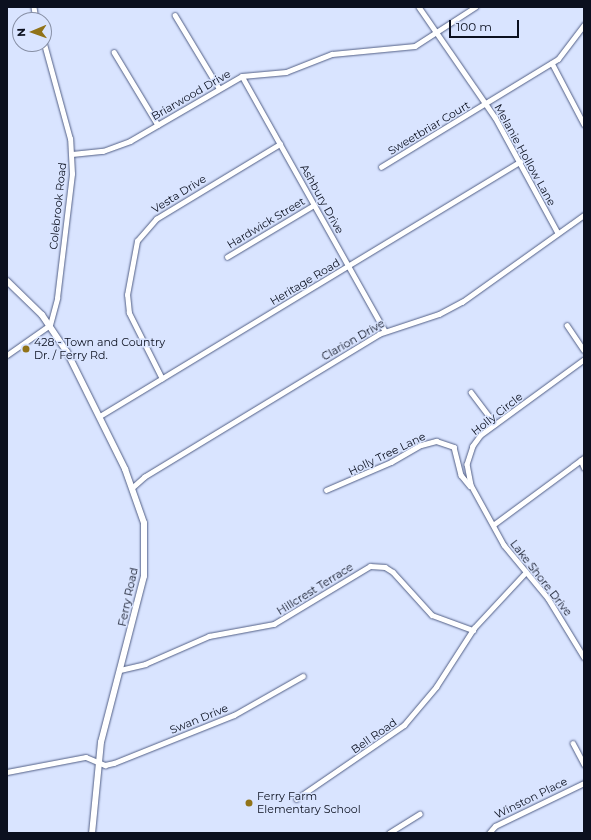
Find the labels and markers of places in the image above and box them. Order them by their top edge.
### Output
place label: 428 - Town and Country Dr. / Ferry Rd. [34,336,165,362]
marker: 428 - Town and Country Dr. / Ferry Rd. [21,344,31,354]
place label: Ferry Farm Elementary School [257,790,361,816]
marker: Ferry Farm Elementary School [244,798,254,808]

